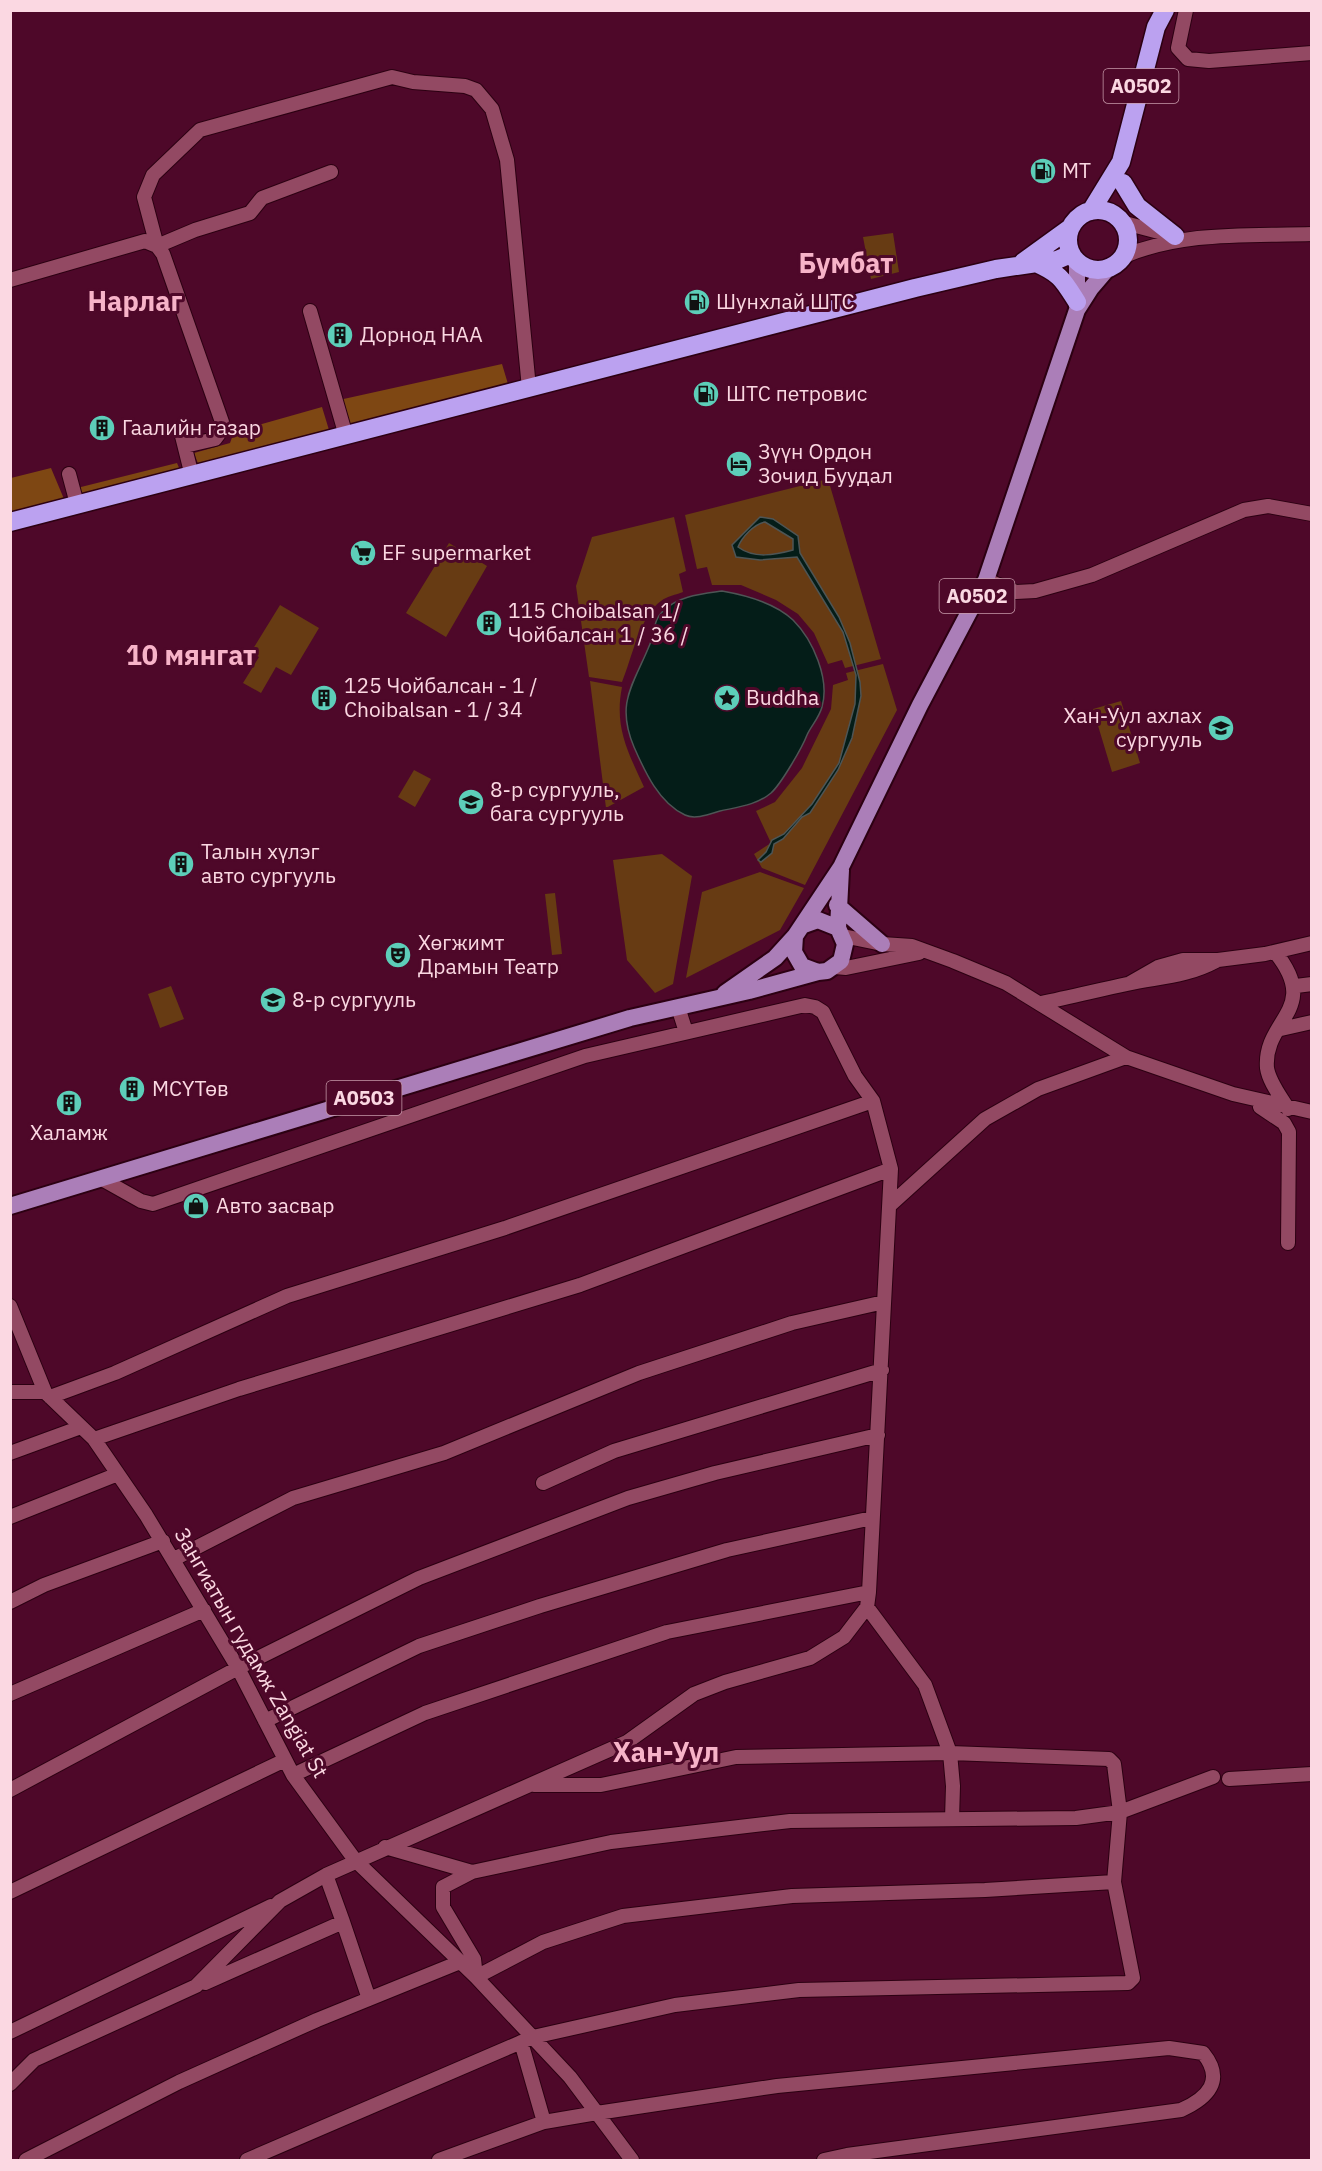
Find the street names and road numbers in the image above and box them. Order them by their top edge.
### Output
road number: A0502 [1104,69,1178,103]
road number: A0502 [940,579,1014,613]
road number: A0503 [326,1081,401,1115]
street label: Зангиатын гудамж Zangiat St [169,1522,335,1783]

